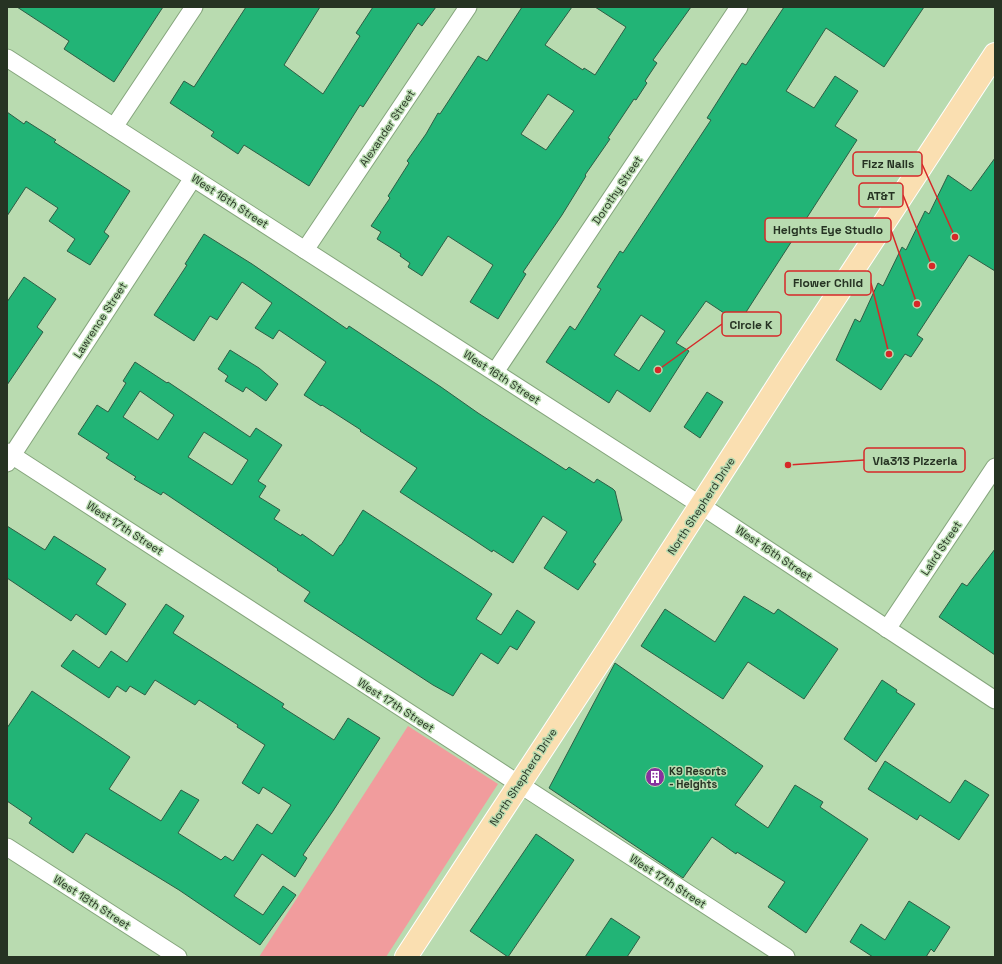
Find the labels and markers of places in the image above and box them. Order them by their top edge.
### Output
callout: Fizz Nails [853,152,922,176]
callout: AT&T [859,183,903,207]
callout: Heights Eye Studio [765,218,891,242]
callout: Flower Child [785,271,871,295]
callout: Circle K [722,312,781,336]
callout: Via313 Pizzeria [864,448,965,472]
place label: K9 Resorts - Heights [669,764,727,791]
building icon: K9 Resorts - Heights [644,766,666,788]

